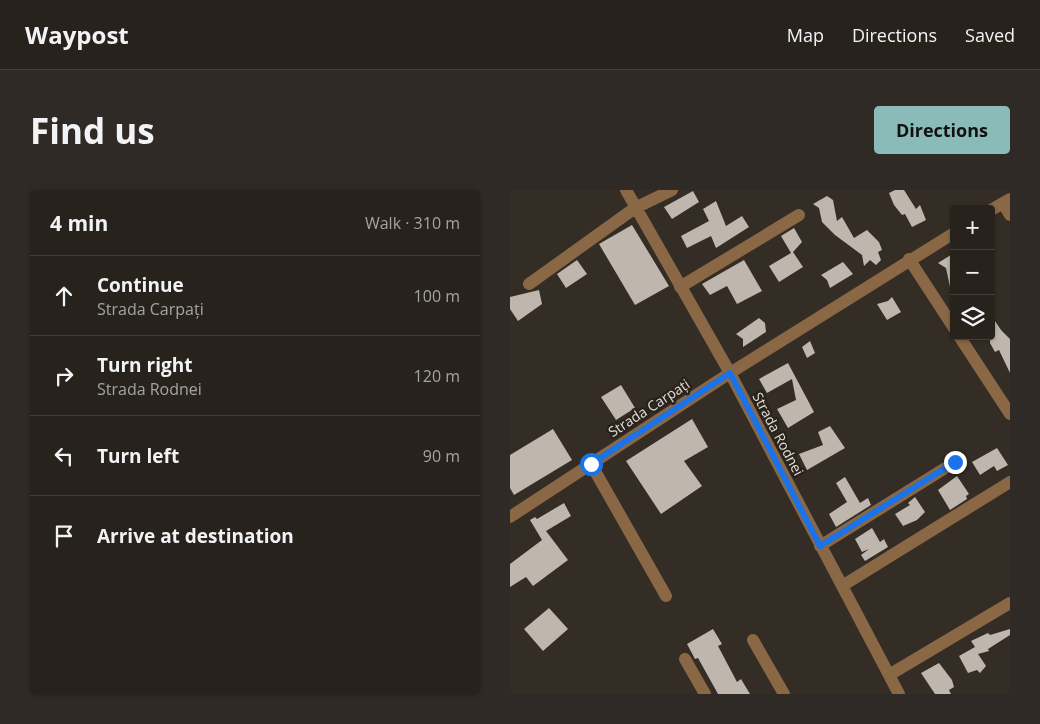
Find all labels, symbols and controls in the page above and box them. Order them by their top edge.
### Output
text: Waypost [25,18,129,51]
text: Map [787,23,824,47]
text: Directions [852,23,937,47]
text: Saved [965,23,1015,47]
button: Directions [874,106,1010,154]
text: Find us [30,107,155,154]
map controls [950,205,995,340]
button: + [950,205,995,250]
text: 4 min [50,209,108,237]
text: Walk · 310 m [365,212,460,234]
button: − [950,250,995,295]
text: Continue [97,272,184,298]
icon: ahead [50,282,78,310]
text: 100 m [414,285,460,307]
button: layers [950,295,995,340]
text: Strada Carpați [97,298,204,320]
text: Turn right [97,352,192,378]
icon: right [50,362,78,390]
text: 120 m [414,365,460,387]
street label: Strada Carpați [604,374,693,441]
text: Strada Rodnei [97,378,202,400]
street label: Strada Rodnei [749,389,808,479]
icon: left [50,442,78,470]
text: Turn left [97,443,179,469]
text: 90 m [423,445,460,467]
route end [944,451,967,474]
route start [580,453,603,476]
icon: arrive [50,522,78,550]
text: Arrive at destination [97,523,294,549]

